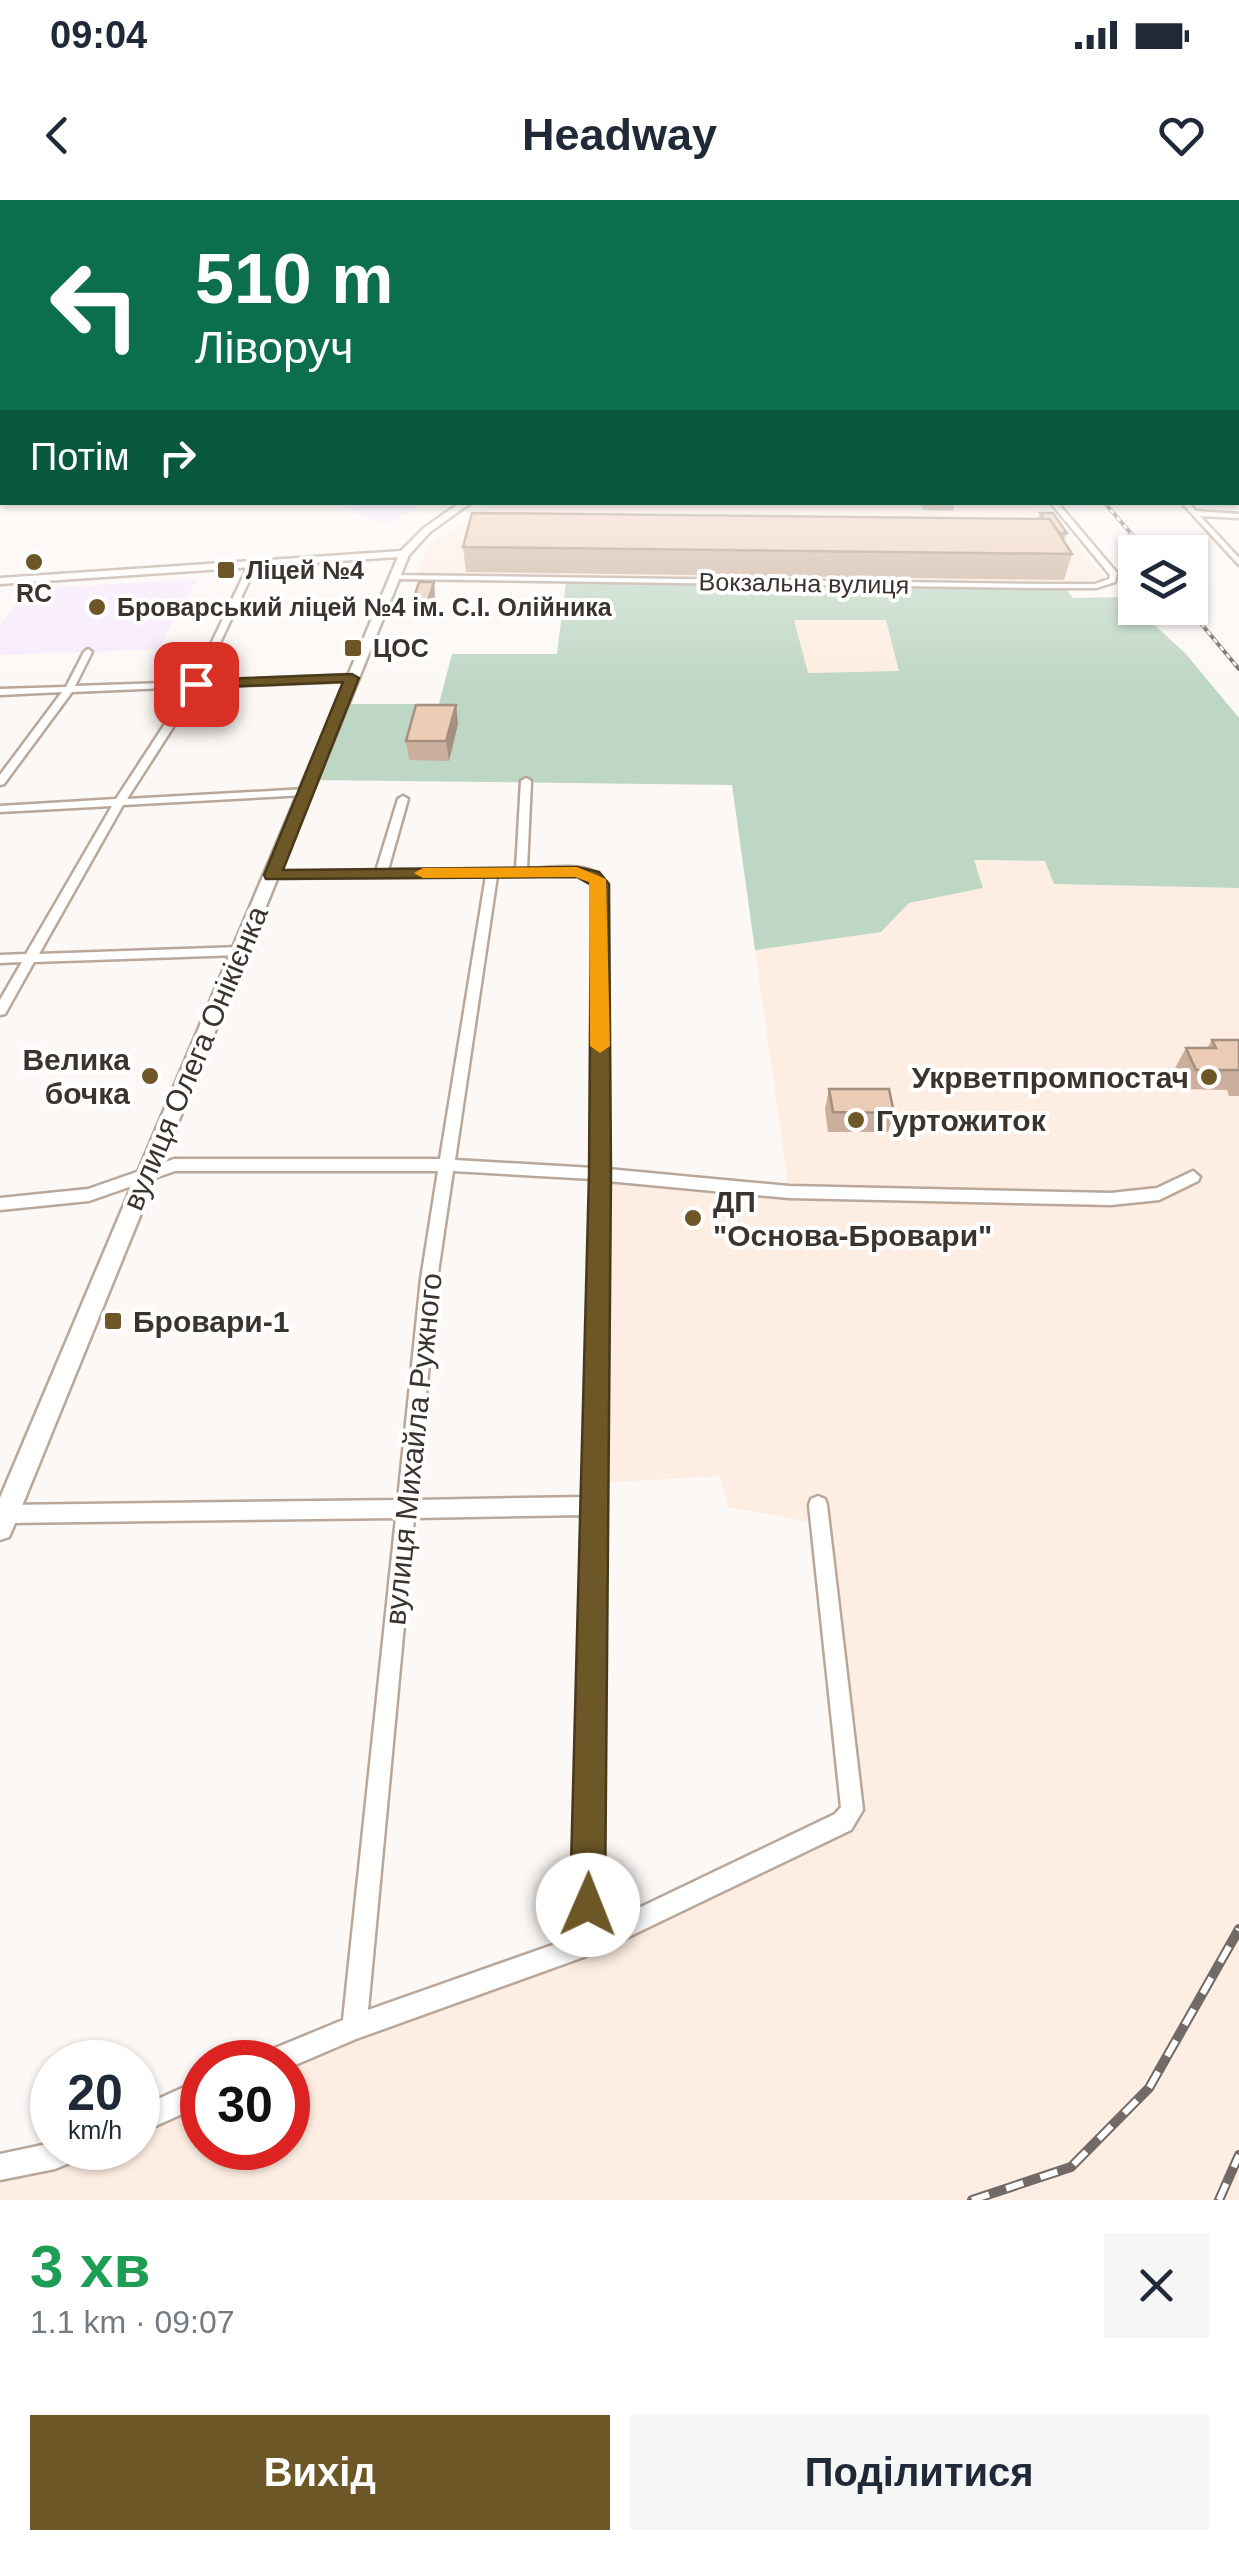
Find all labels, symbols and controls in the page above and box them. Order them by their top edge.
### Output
text: 09:04 [50,14,147,56]
icon: back [30,108,85,163]
icon: heart [1154,108,1209,163]
text: Headway [522,109,717,160]
icon: left [30,240,160,370]
text: 510 m [195,240,393,318]
text: Ліворуч [195,322,353,373]
icon: right [150,430,205,485]
text: Потім [30,436,130,478]
map controls [1118,535,1208,625]
button: layers [1118,535,1208,625]
marker: RC [23,551,45,573]
place label: Ліцей №4 [246,556,364,584]
marker: Ліцей №4 [215,559,237,581]
street label: Вокзальна вулиця [699,567,909,599]
place label: RC [16,579,52,607]
place label: Броварський ліцей №4 ім. С.І. Олійника [117,593,613,621]
marker: Броварський ліцей №4 ім. С.І. Олійника [86,596,108,618]
place label: ЦОС [373,634,429,662]
marker: ЦОС [342,637,364,659]
pin [154,642,239,727]
icon: arrive [169,657,224,712]
street label: вулиця Олега Онікієнка [116,901,274,1215]
place label: Велика бочка [22,1043,130,1110]
place label: Укрветпромпостач [912,1061,1189,1094]
marker: Велика бочка [139,1065,161,1087]
marker: Укрветпромпостач [1198,1066,1220,1088]
place label: Гуртожиток [876,1104,1047,1137]
marker: Гуртожиток [845,1109,867,1131]
place label: ДП "Основа-Бровари" [713,1185,992,1252]
marker: ДП "Основа-Бровари" [682,1207,704,1229]
street label: вулиця Михайла Ружного [378,1271,448,1627]
place label: Бровари-1 [133,1305,289,1338]
marker: Бровари-1 [102,1310,124,1332]
position arrow [536,1853,640,1957]
speed limit sign: 30 [180,2040,310,2170]
text: 20 [67,2065,123,2121]
text: km/h [68,2116,122,2144]
text: 3 хв [30,2233,150,2300]
button: close [1104,2233,1209,2338]
text: 1.1 km · 09:07 [30,2304,235,2340]
button: Вихід [30,2415,610,2530]
button: Поділитися [630,2415,1209,2530]

